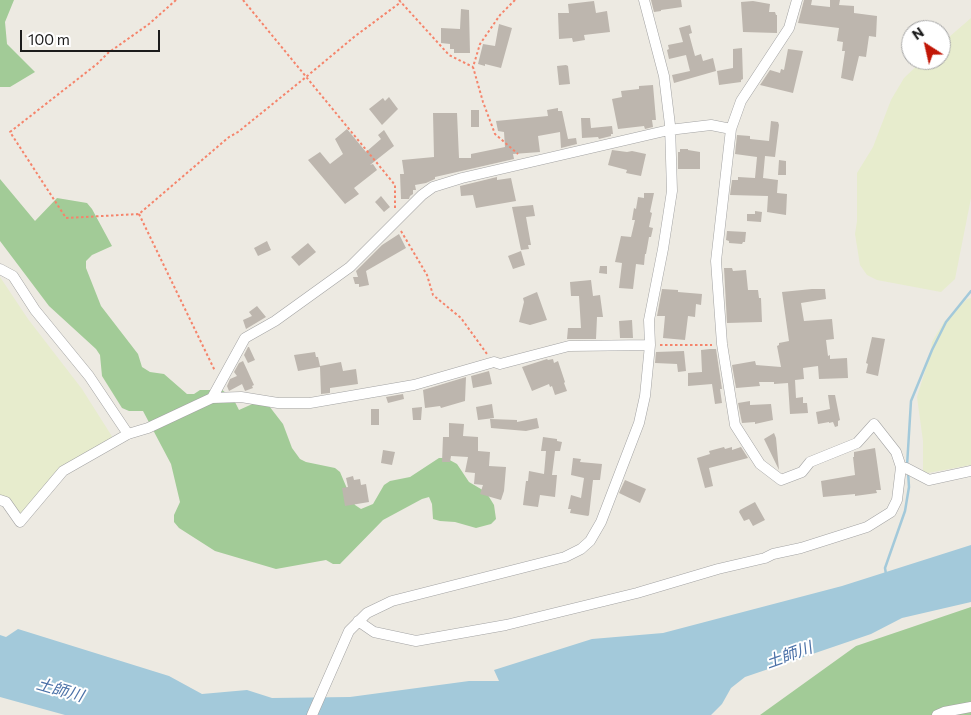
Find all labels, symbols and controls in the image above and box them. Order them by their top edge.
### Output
scale bar [22,20,162,52]
north arrow [901,20,951,70]
text: N [909,23,927,43]
text: 100 m [28,30,70,48]
water label: 土師川 [763,638,815,672]
water label: 土師川 [34,674,86,706]

